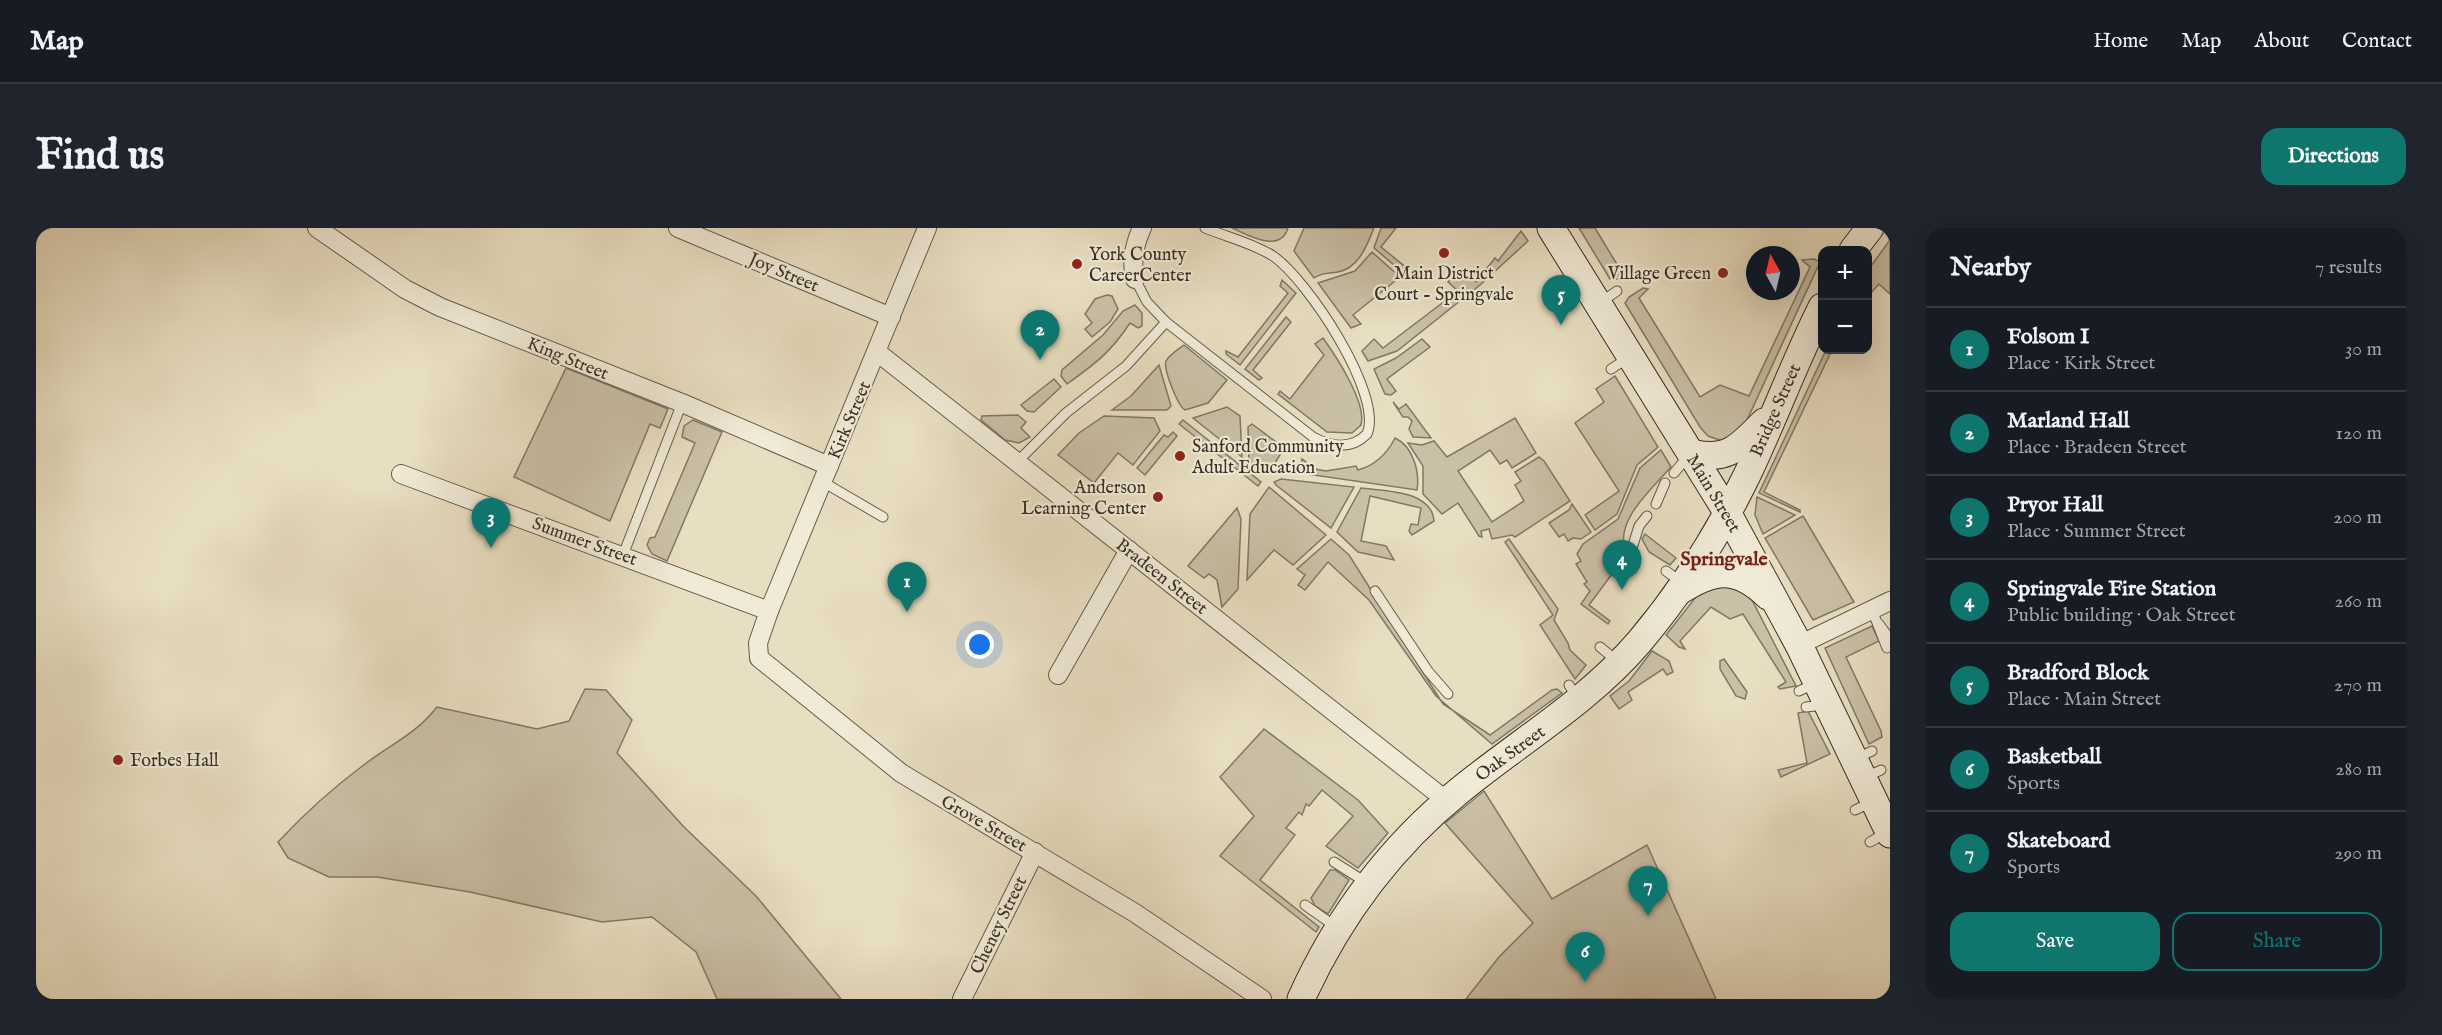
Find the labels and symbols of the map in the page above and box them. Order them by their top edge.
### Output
place label: York County CareerCenter [1089,244,1191,288]
marker: Main District Court - Springvale [1437,246,1451,260]
north arrow [1746,246,1800,300]
street label: Joy Street [743,248,822,298]
marker: York County CareerCenter [1070,257,1084,271]
place label: Main District Court - Springvale [1374,263,1514,307]
place label: Village Green [1607,263,1711,286]
marker: Village Green [1716,266,1730,280]
pin: 5 [1542,276,1580,325]
pin: 2 [1020,310,1060,360]
street label: King Street [523,333,612,386]
street label: Bridge Street [1746,360,1807,461]
street label: Kirk Street [824,378,877,463]
place label: Sanford Community Adult Education [1191,436,1344,480]
marker: Sanford Community Adult Education [1173,449,1187,463]
street label: Main Street [1680,450,1745,537]
place label: Anderson Learning Center [1021,477,1146,521]
marker: Anderson Learning Center [1151,490,1165,504]
pin: 3 [472,498,510,548]
street label: Summer Street [529,513,640,572]
street label: Bradeen Street [1110,534,1212,620]
pin: 4 [1602,540,1642,590]
district label: Springvale [1680,547,1769,572]
pin: 1 [888,562,926,612]
your location [965,630,994,659]
street label: Oak Street [1471,721,1550,787]
place label: Forbes Hall [130,750,219,773]
marker: Forbes Hall [111,753,125,767]
street label: Grove Street [936,791,1030,858]
pin: 7 [1628,866,1668,916]
street label: Cheney Street [966,873,1033,978]
pin: 6 [1566,932,1604,982]

